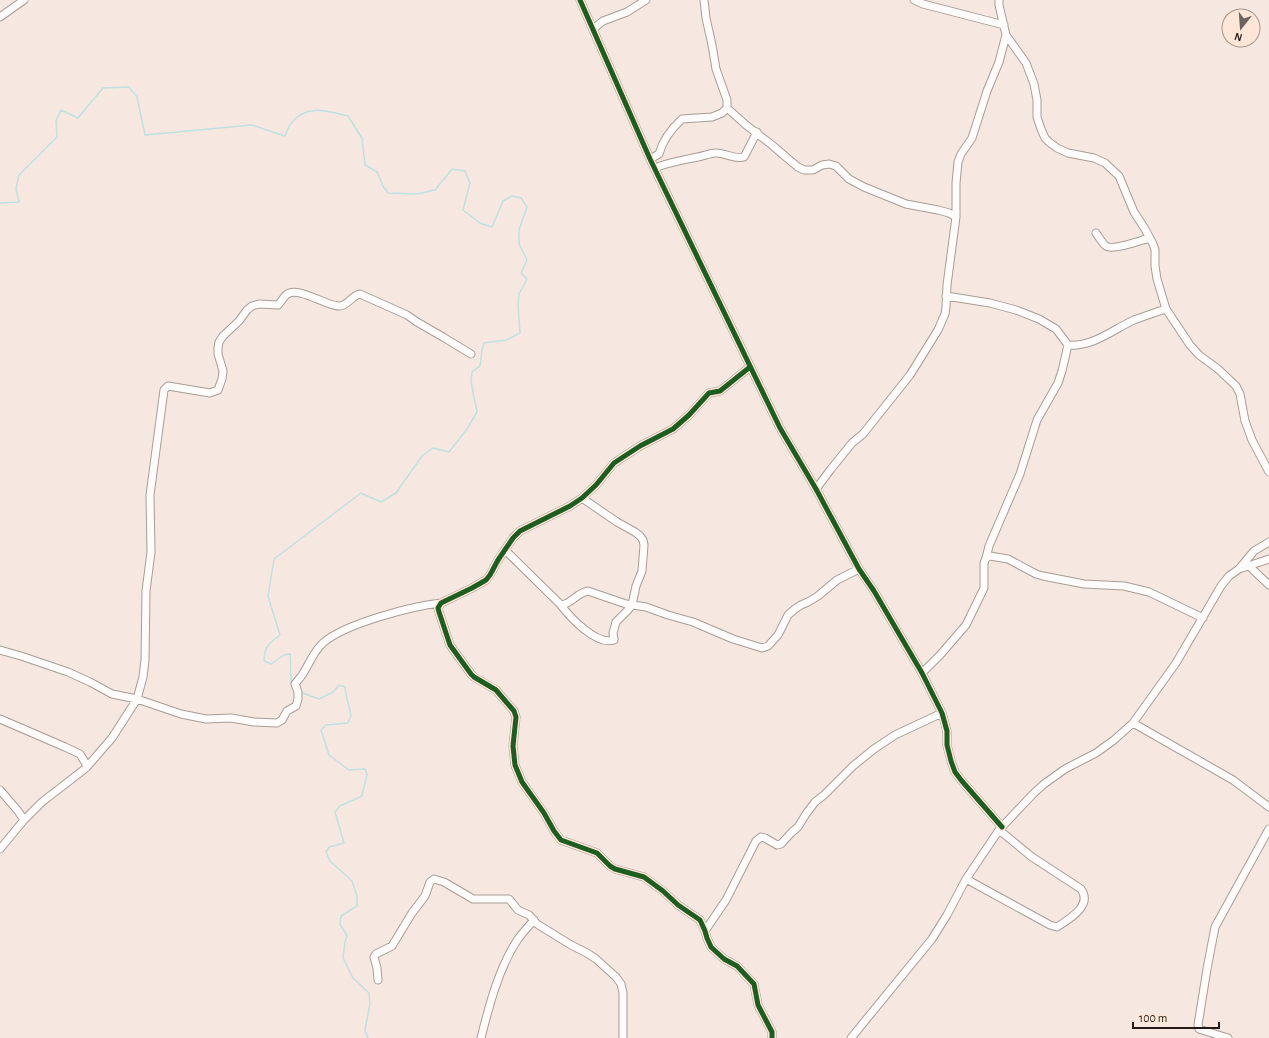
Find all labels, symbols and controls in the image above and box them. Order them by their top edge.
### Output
north arrow [1221,8,1261,48]
text: N [1233,31,1243,43]
scale bar [1133,1004,1219,1030]
text: 100 m [1139,1012,1167,1024]

